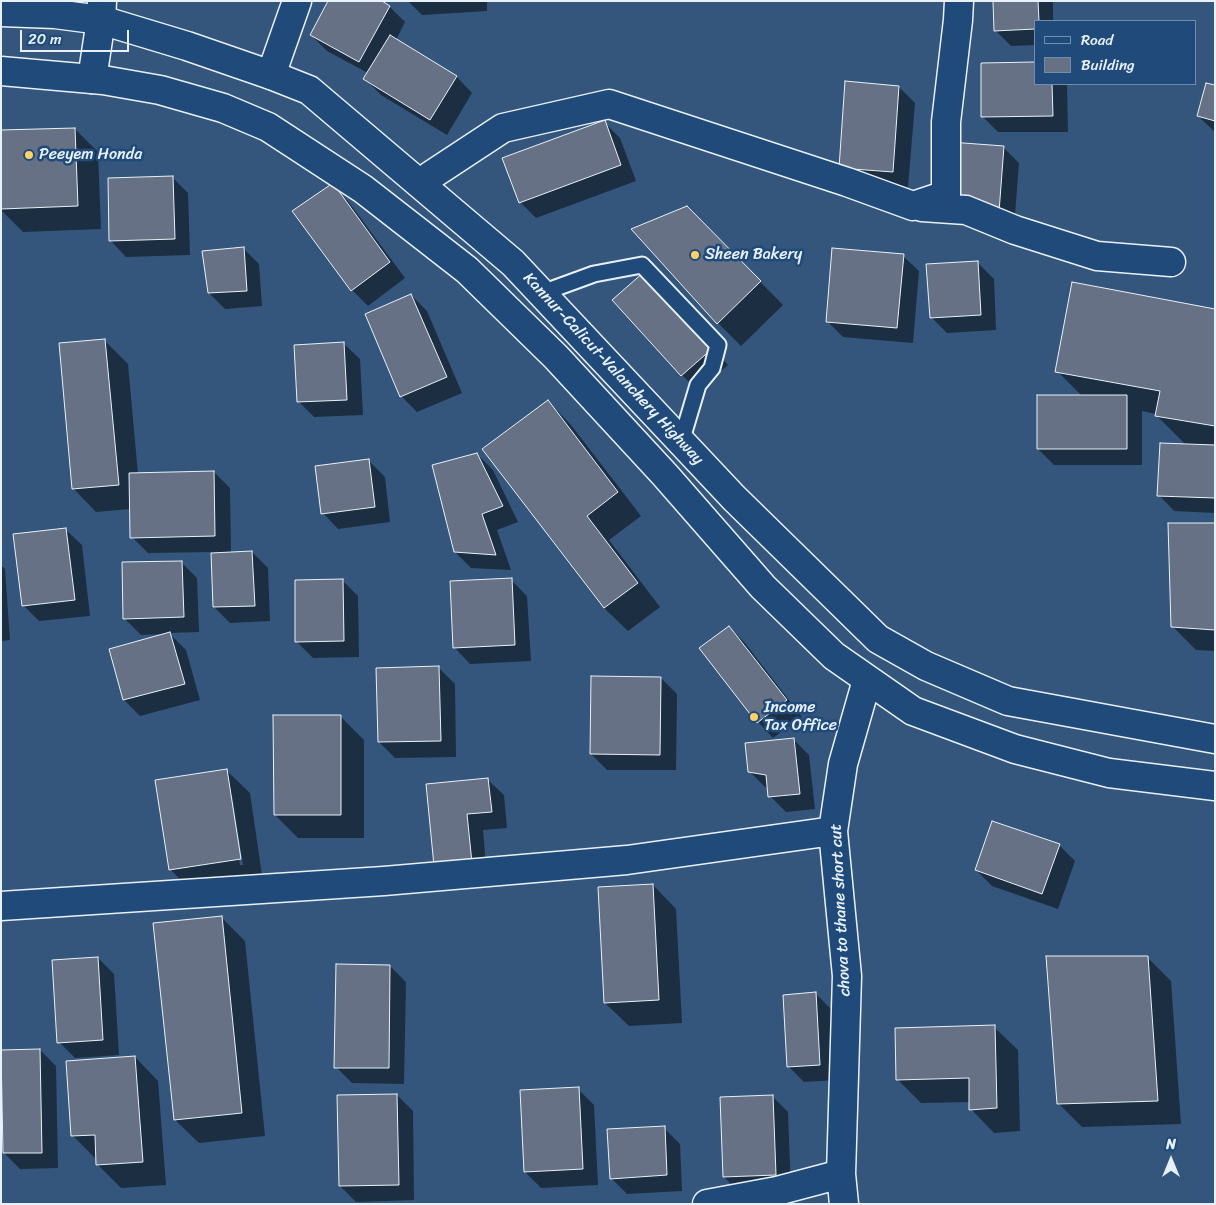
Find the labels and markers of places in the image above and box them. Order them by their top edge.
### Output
place label: Peeyem Honda [39,145,142,165]
marker: Peeyem Honda [23,149,35,161]
place label: Sheen Bakery [705,245,802,265]
marker: Sheen Bakery [689,249,701,261]
place label: Income Tax Office [764,698,837,736]
marker: Income Tax Office [748,711,760,723]

